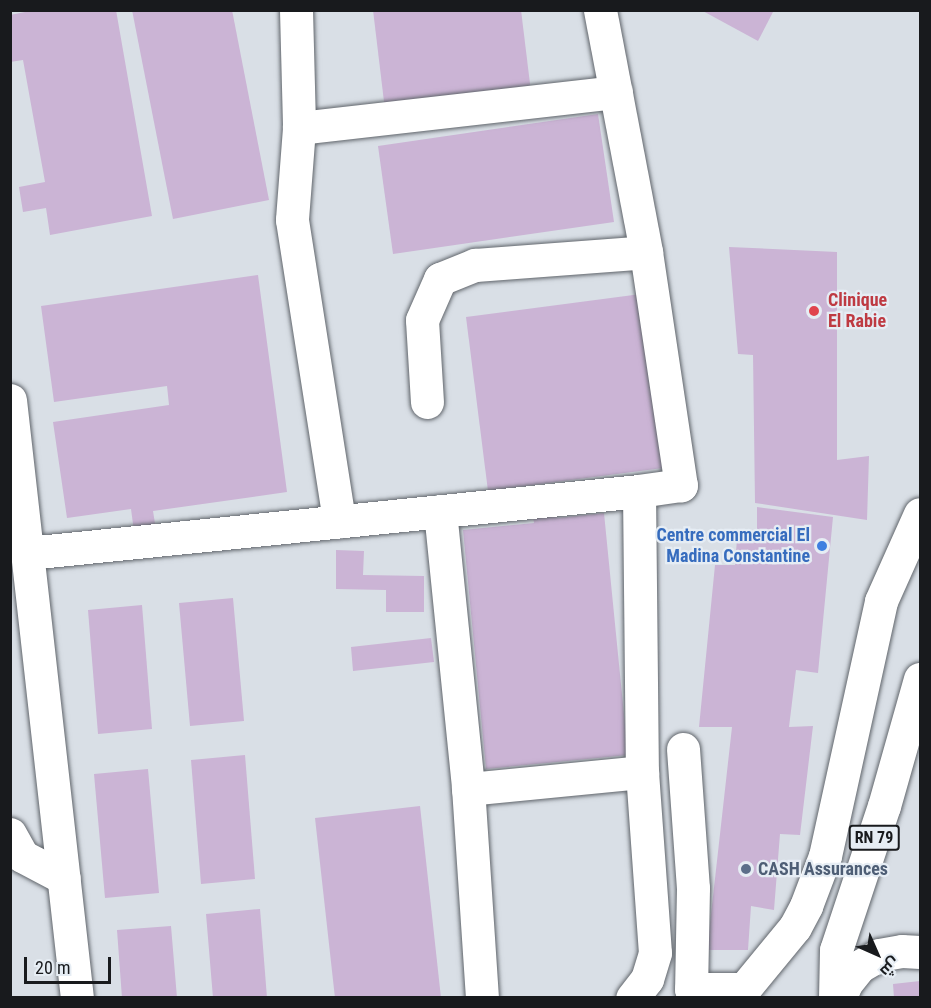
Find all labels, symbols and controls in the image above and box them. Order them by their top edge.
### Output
place label: Clinique El Rabie [828,290,887,332]
marker: Clinique El Rabie [805,302,823,320]
place label: Centre commercial El Madina Constantine [657,525,810,568]
marker: Centre commercial El Madina Constantine [815,539,829,553]
road number: RN 79 [848,825,900,851]
place label: CASH Assurances [758,858,888,880]
marker: CASH Assurances [739,862,753,876]
north arrow [847,924,907,984]
scale bar [27,945,114,983]
text: ش [876,953,904,981]
text: 20 m [35,957,70,978]

